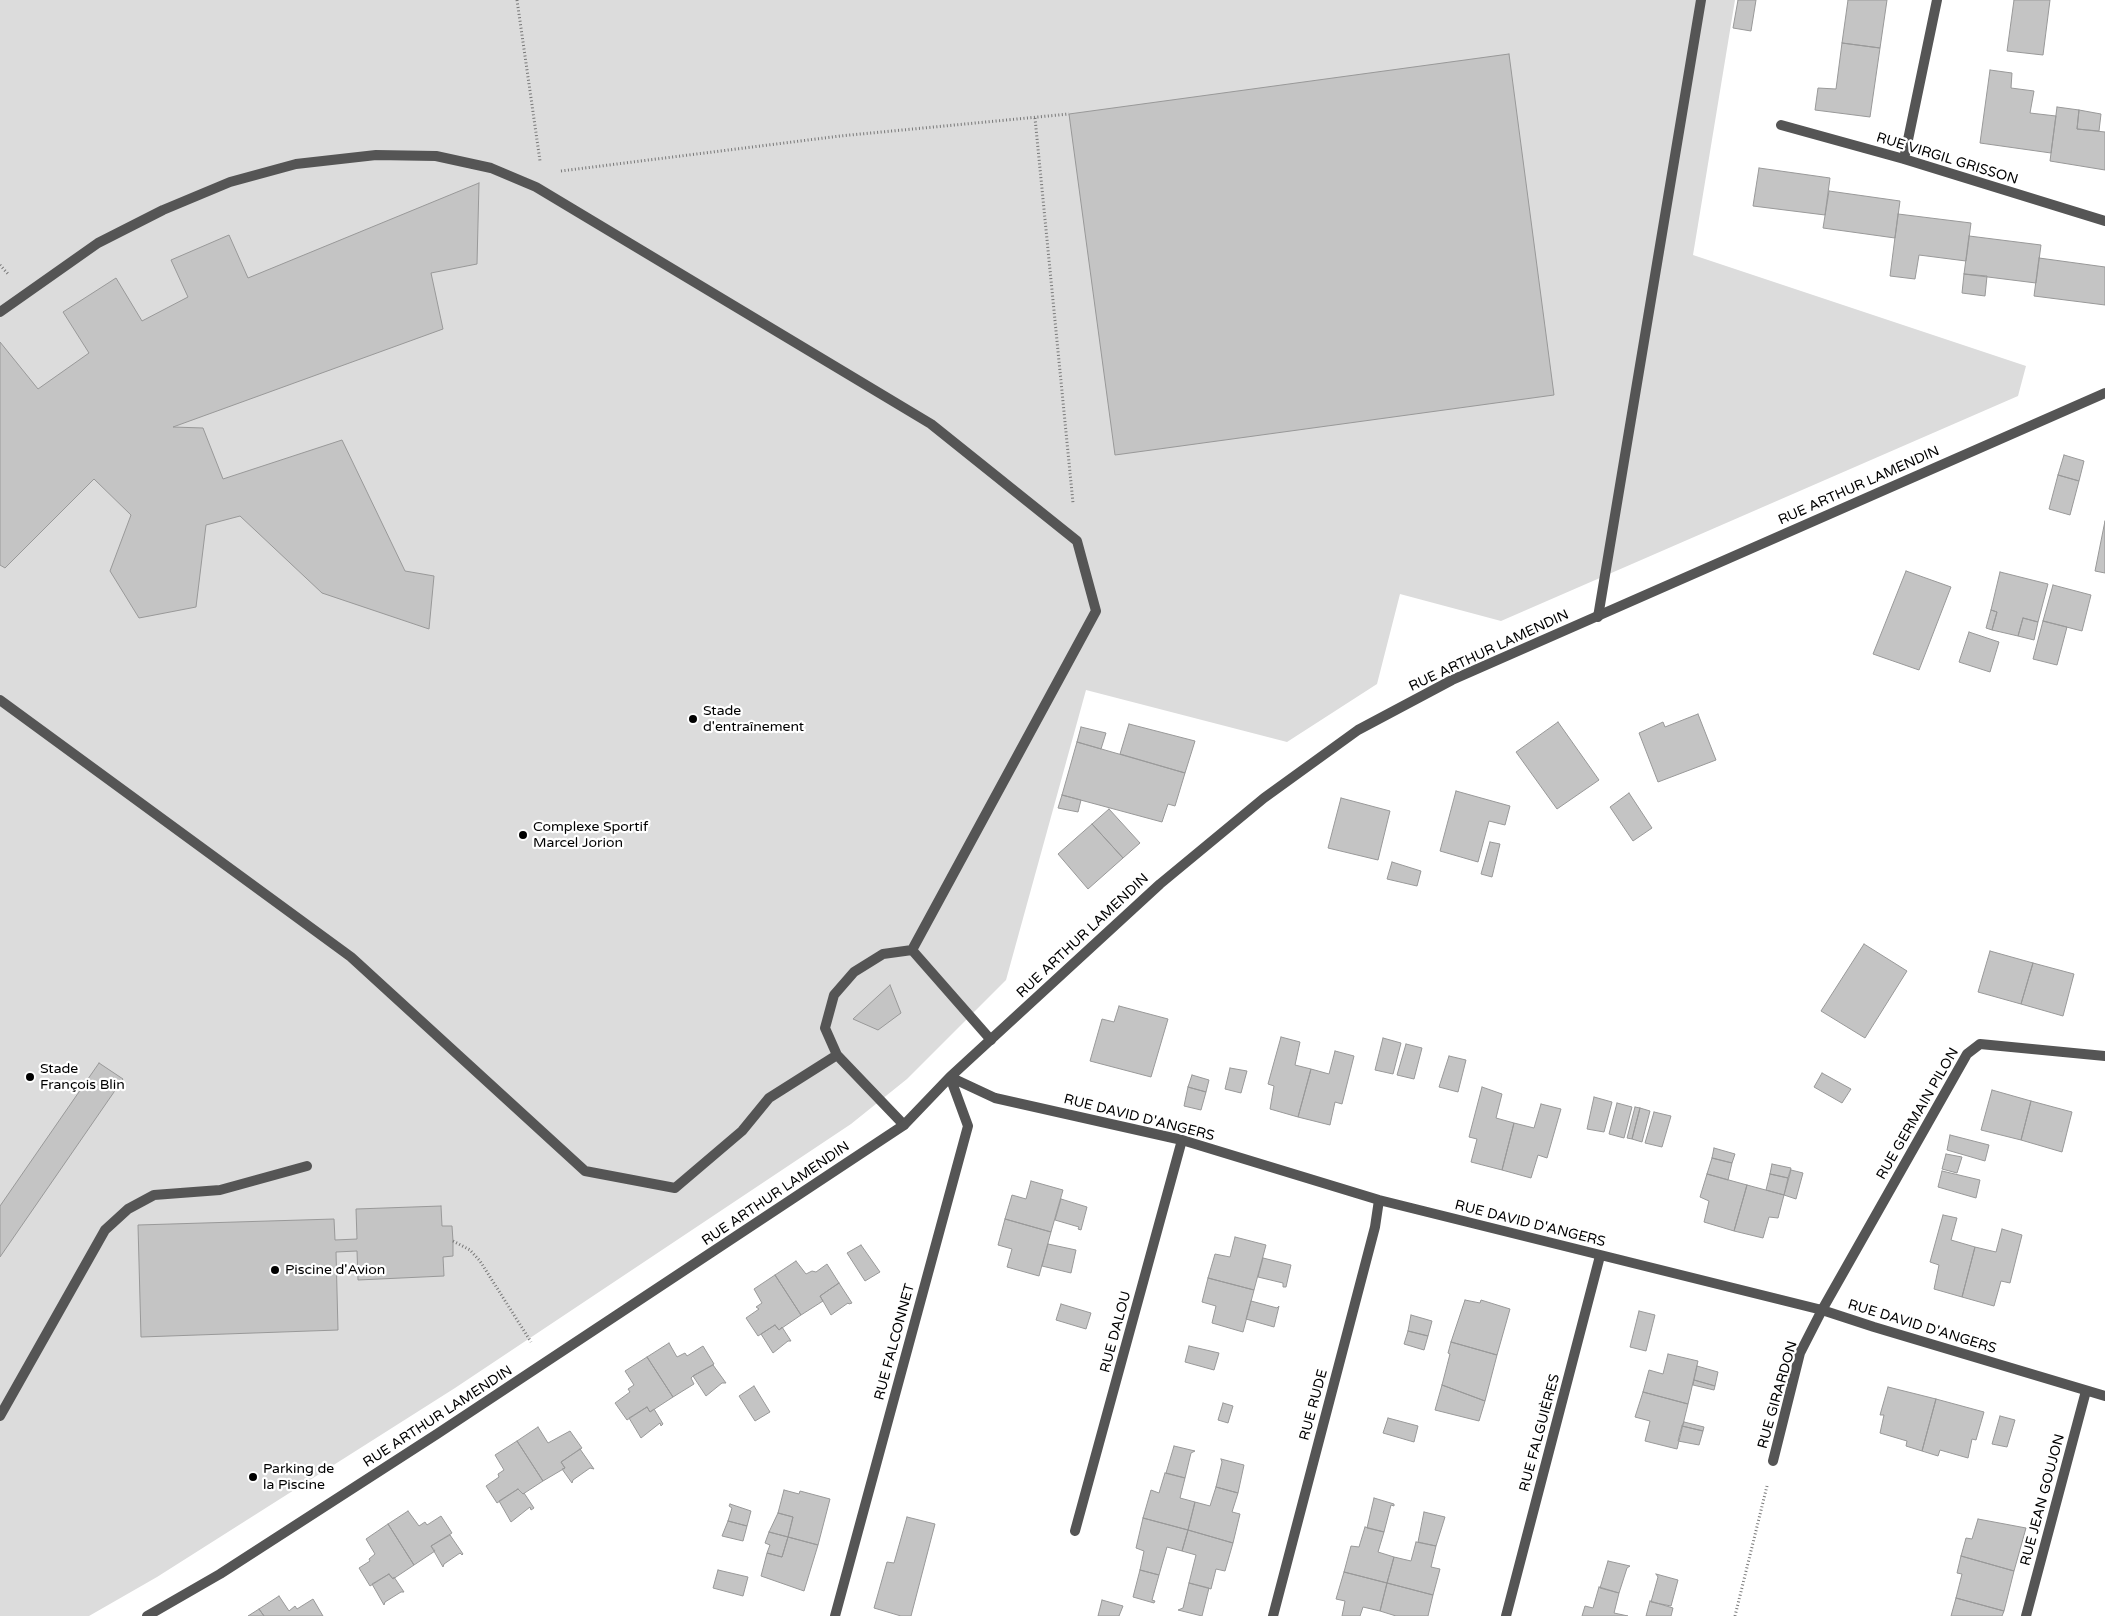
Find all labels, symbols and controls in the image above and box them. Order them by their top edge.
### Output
street label: RUE VIRGIL GRISSON [1874,129,2020,189]
street label: RUE ARTHUR LAMENDIN [1776,443,1942,529]
street label: RUE ARTHUR LAMENDIN [1406,607,1572,695]
place label: Stade d'entraînement [703,703,804,736]
marker: Stade d'entraînement [687,713,699,725]
place label: Complexe Sportif Marcel Jorion [533,819,648,852]
marker: Complexe Sportif Marcel Jorion [517,829,529,841]
street label: RUE ARTHUR LAMENDIN [1013,870,1153,1002]
street label: RUE GERMAIN PILON [1873,1045,1963,1183]
place label: Stade François Blin [40,1061,125,1094]
marker: Stade François Blin [24,1071,36,1083]
street label: RUE DAVID D'ANGERS [1062,1091,1216,1145]
street label: RUE ARTHUR LAMENDIN [699,1138,853,1250]
street label: RUE DAVID D'ANGERS [1453,1197,1607,1251]
place label: Piscine d'Avion [285,1262,385,1278]
marker: Piscine d'Avion [269,1264,281,1276]
street label: RUE FALCONNET [871,1282,919,1402]
street label: RUE DALOU [1097,1289,1135,1375]
street label: RUE DAVID D'ANGERS [1846,1296,1998,1358]
street label: RUE GIRARDON [1755,1339,1801,1451]
street label: RUE ARTHUR LAMENDIN [360,1362,516,1472]
street label: RUE RUDE [1296,1367,1332,1443]
street label: RUE FALGUIÈRES [1516,1372,1564,1494]
street label: RUE JEAN GOUJON [2017,1432,2069,1568]
place label: Parking de la Piscine [263,1461,334,1494]
marker: Parking de la Piscine [247,1471,259,1483]

